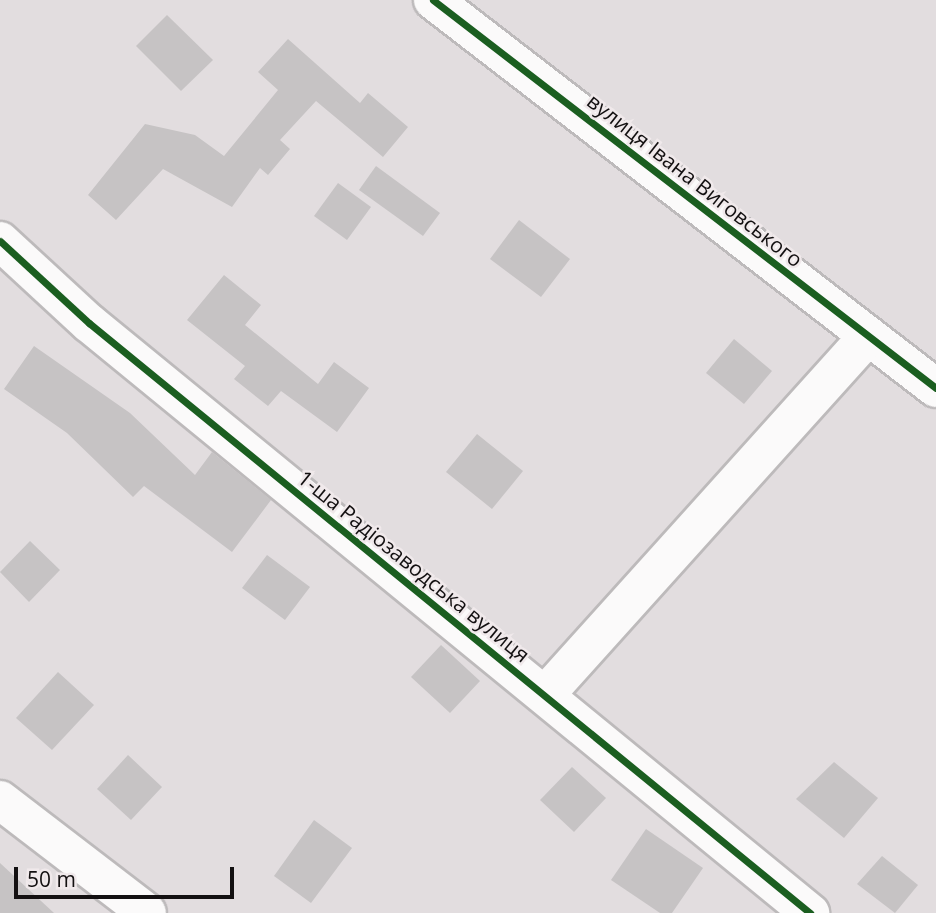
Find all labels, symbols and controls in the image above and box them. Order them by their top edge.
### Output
street label: вулиця Івана Виговського [582,88,808,272]
street label: 1-ша Радіозаводська вулиця [293,465,535,667]
scale bar [18,853,238,897]
text: 50 m [27,865,76,893]

